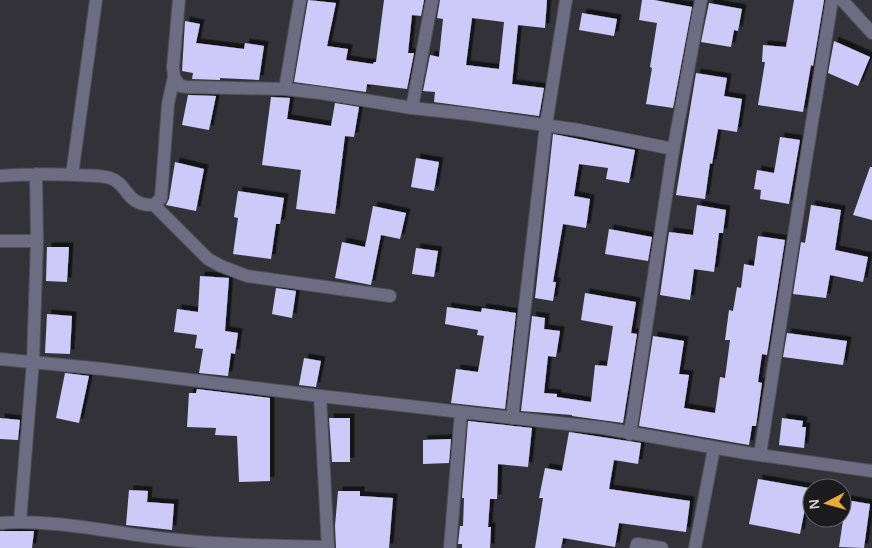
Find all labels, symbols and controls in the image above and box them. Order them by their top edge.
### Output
north arrow [802,478,852,528]
text: N [806,498,823,510]

